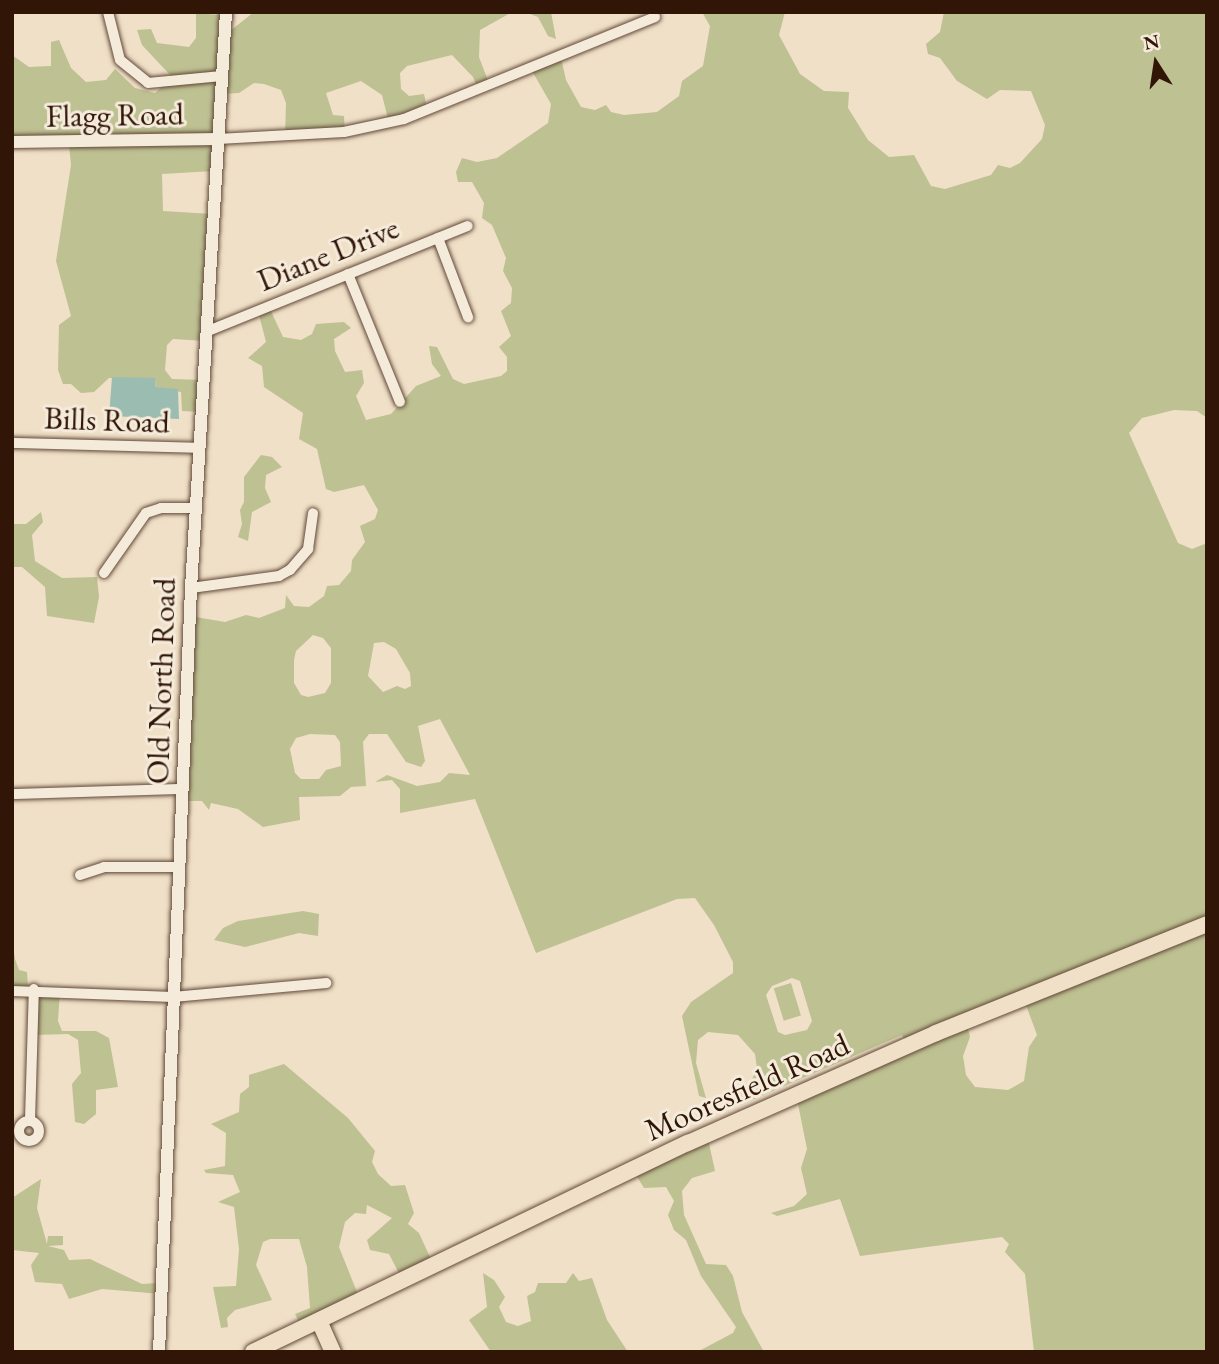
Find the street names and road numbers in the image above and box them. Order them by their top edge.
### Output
street label: Flagg Road [46,95,184,135]
street label: Diane Drive [252,208,404,300]
street label: Bills Road [44,399,170,441]
street label: Old North Road [138,577,184,785]
street label: Mooresfield Road [639,1025,855,1149]

